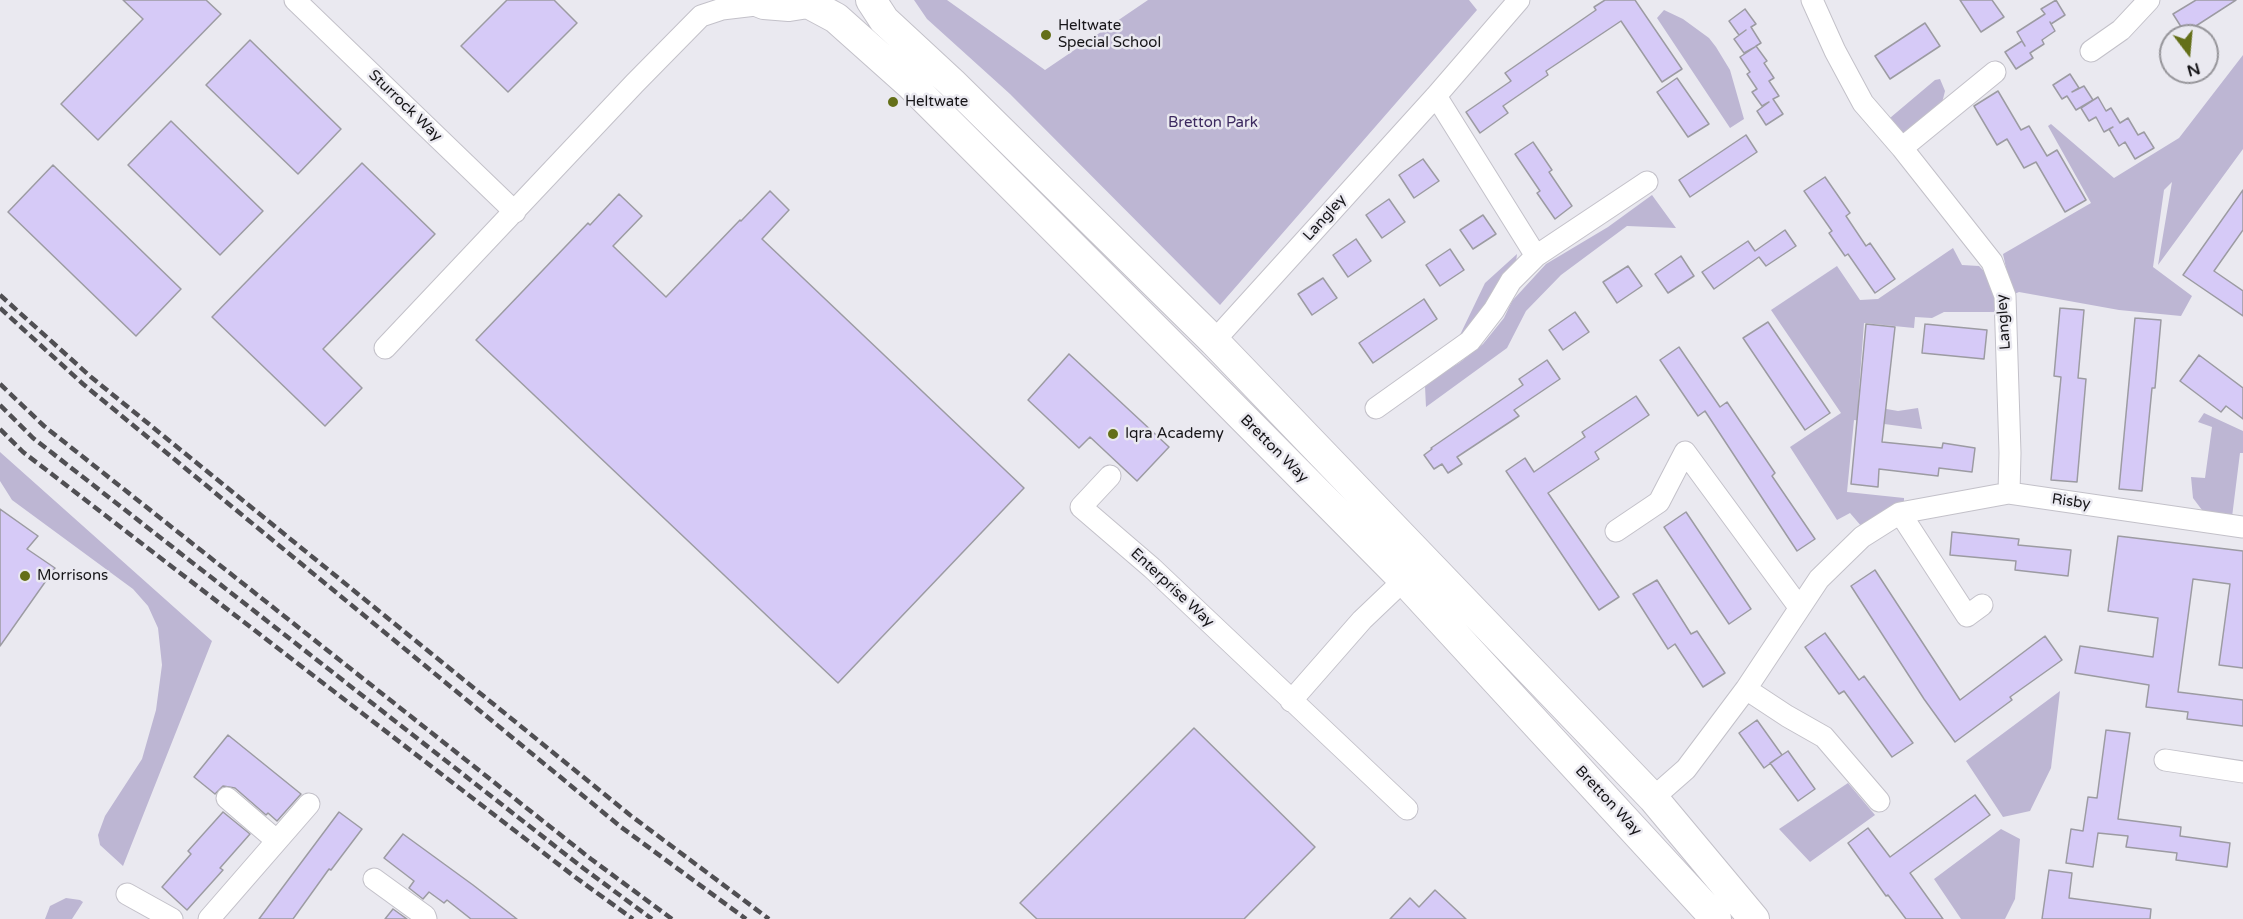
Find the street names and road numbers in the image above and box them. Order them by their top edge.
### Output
street label: Sturrock Way [365,66,445,146]
street label: Langley [1300,191,1350,245]
street label: Langley [1993,294,2015,350]
street label: Bretton Way [1236,411,1312,487]
street label: Risby [2050,490,2092,514]
street label: Enterprise Way [1126,545,1218,631]
street label: Bretton Way [1571,762,1645,840]

